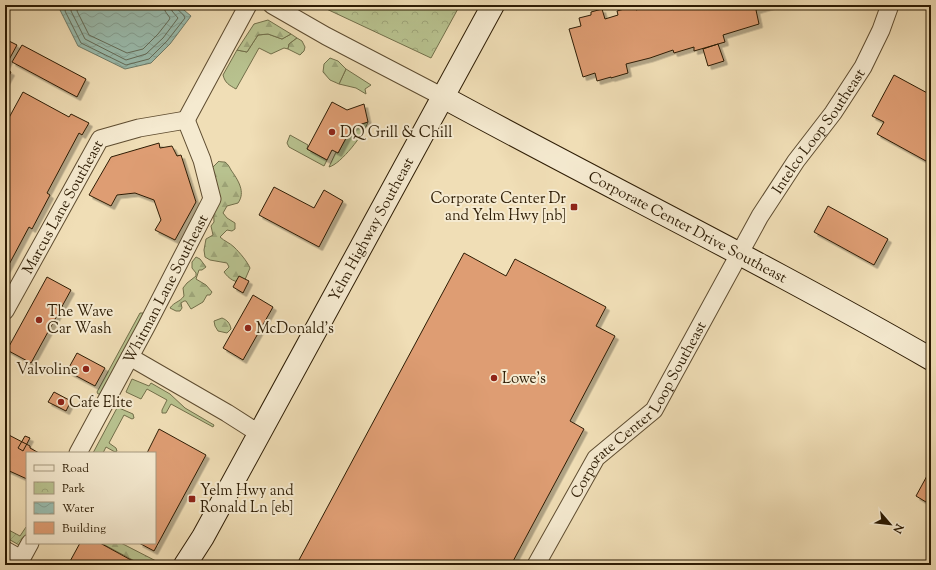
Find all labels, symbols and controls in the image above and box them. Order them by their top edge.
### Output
street label: Intelco Loop Southeast [768,65,871,199]
place label: DQ Grill & Chill [340,123,452,144]
marker: DQ Grill & Chill [327,127,337,137]
street label: Marcus Lane Southeast [18,137,109,278]
street label: Yelm Highway Southeast [324,154,420,306]
street label: Corporate Center Drive Southeast [584,167,790,289]
place label: Corporate Center Dr and Yelm Hwy [nb] [430,189,566,227]
marker: Corporate Center Dr and Yelm Hwy [nb] [569,202,579,212]
street label: Whitman Lane Southeast [119,211,214,368]
place label: The Wave Car Wash [47,302,113,340]
marker: The Wave Car Wash [34,315,44,325]
street label: Corporate Center Loop Southeast [566,318,712,503]
place label: McDonald's [256,319,334,340]
marker: McDonald's [243,323,253,333]
place label: Valvoline [16,360,78,381]
marker: Valvoline [81,364,91,374]
place label: Lowe's [502,369,546,390]
marker: Lowe's [489,373,499,383]
place label: Cafe Elite [69,393,132,414]
marker: Cafe Elite [56,397,66,407]
legend [26,452,156,544]
text: Road [62,460,89,478]
text: Park [62,480,85,498]
place label: Yelm Hwy and Ronald Ln [eb] [200,481,294,519]
marker: Yelm Hwy and Ronald Ln [eb] [187,494,197,504]
text: Water [62,500,95,518]
north arrow [870,504,910,544]
text: Building [62,520,106,538]
text: N [889,520,908,536]

